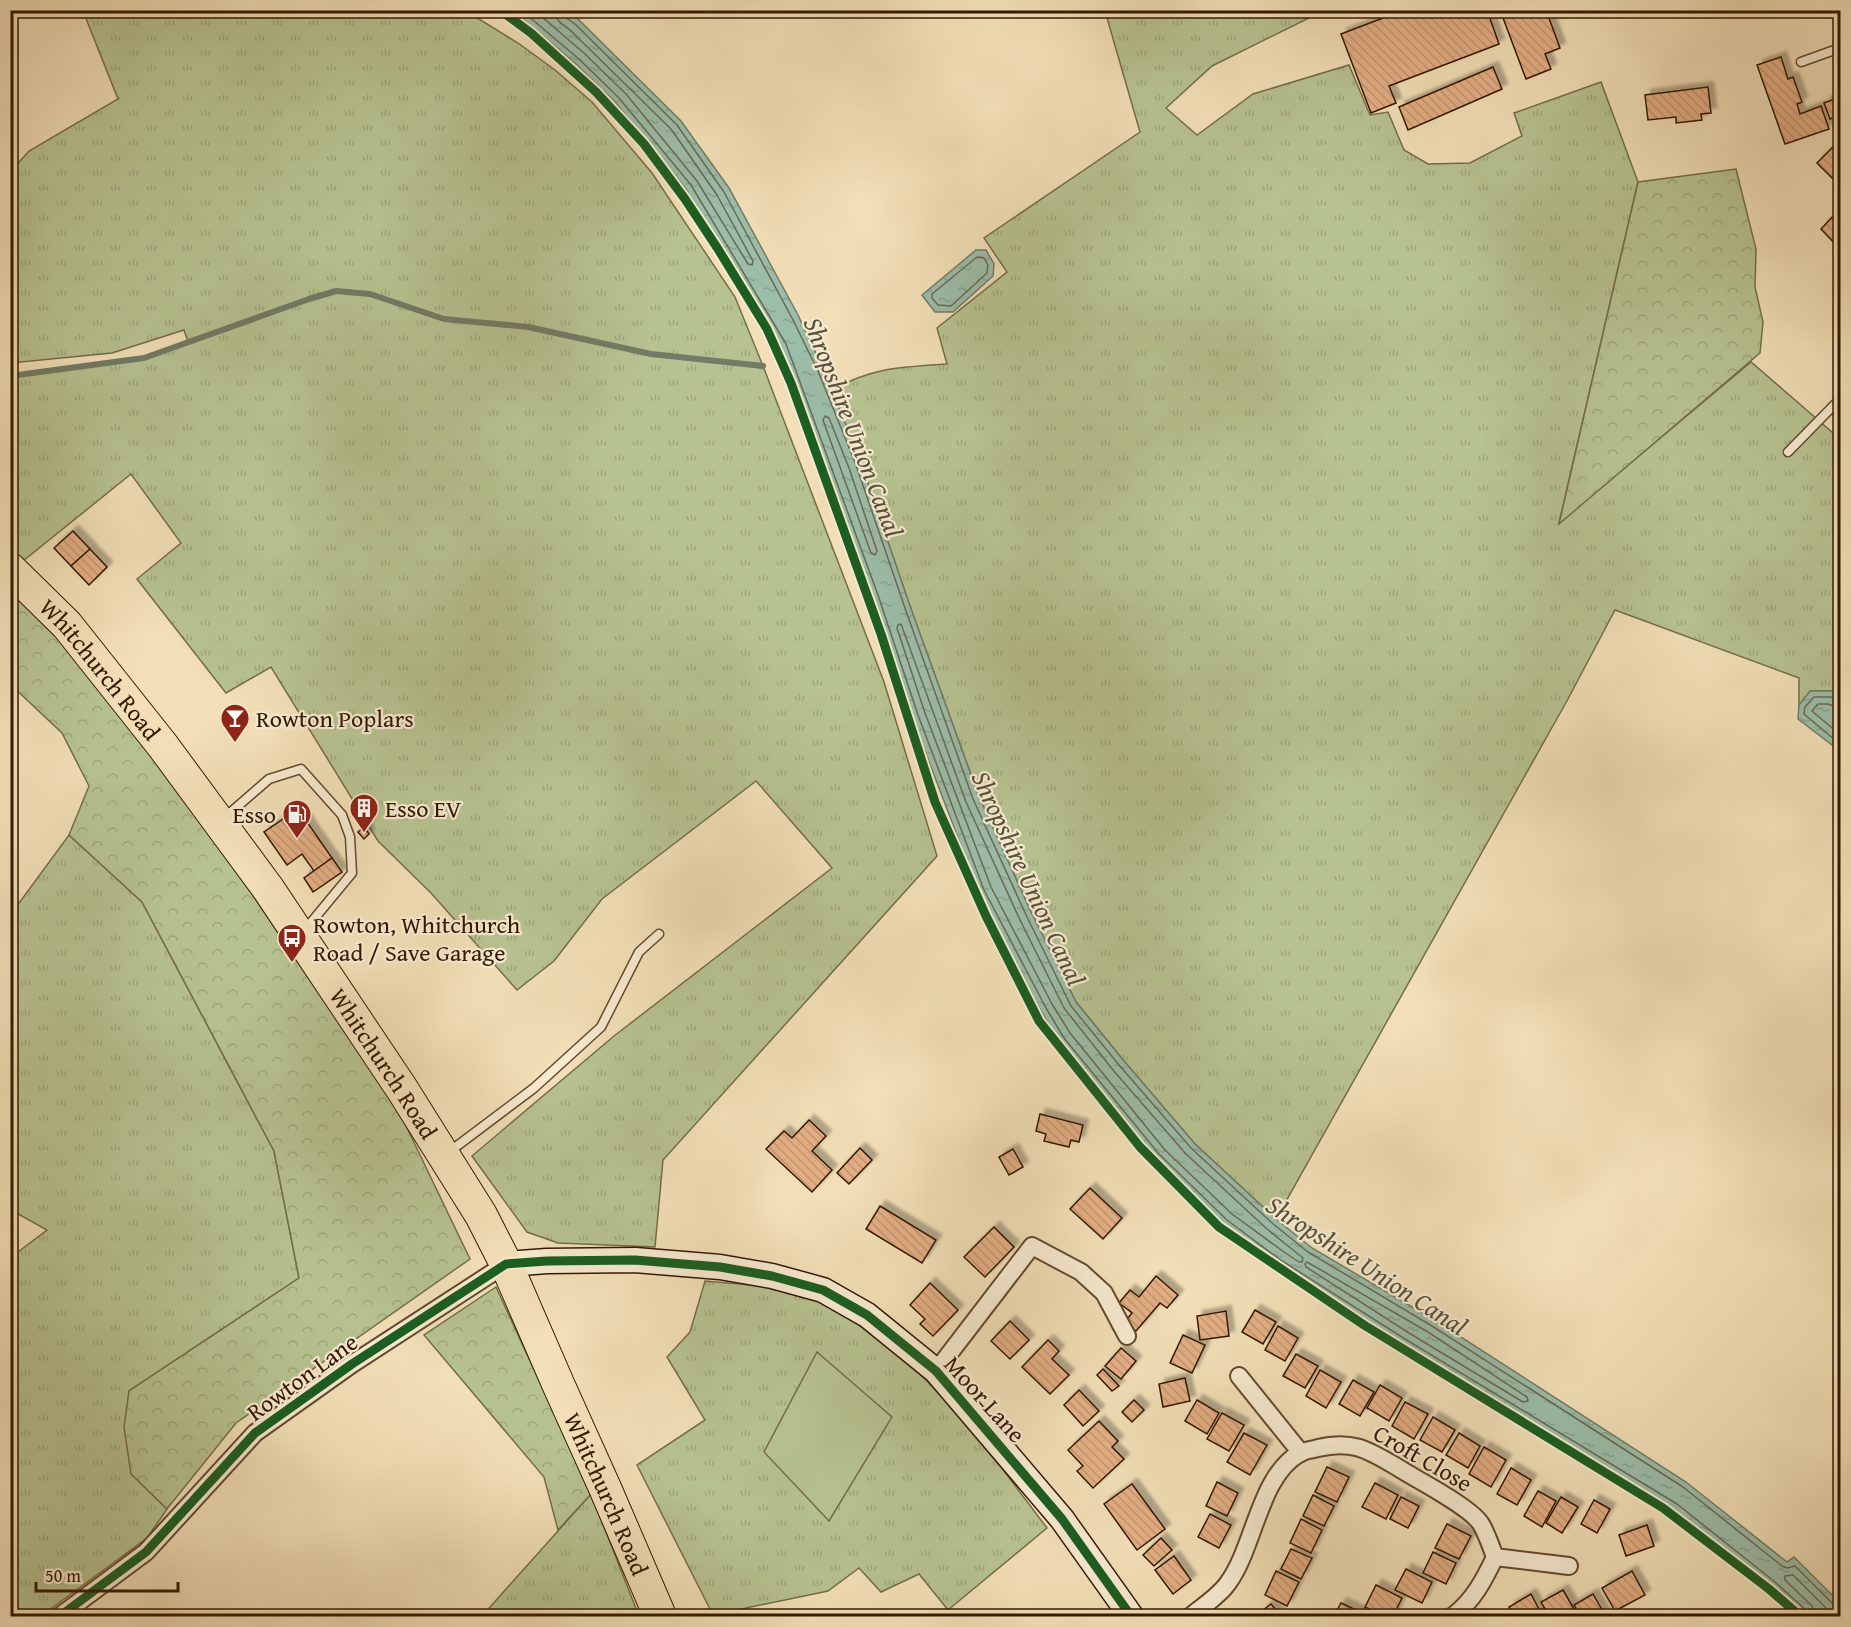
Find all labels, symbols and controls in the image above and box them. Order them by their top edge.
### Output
water label: Shropshire Union Canal [794,311,914,543]
street label: Whitchurch Road [32,590,169,748]
place label: Rowton Poplars [256,701,414,736]
bar icon: Rowton Poplars [219,702,251,744]
water label: Shropshire Union Canal [962,764,1096,992]
place label: Esso EV [385,791,462,826]
building icon: Esso EV [348,792,380,834]
place label: Esso [233,797,276,832]
fuel station icon: Esso [281,798,313,840]
place label: Rowton, Whitchurch Road / Save Garage [313,907,521,970]
bus stop icon: Rowton, Whitchurch Road / Save Garage [276,922,308,964]
street label: Whitchurch Road [321,980,447,1146]
water label: Shropshire Union Canal [1259,1185,1475,1345]
street label: Rowton Lane [239,1325,365,1429]
street label: Moor Lane [936,1347,1034,1451]
street label: Whitchurch Road [556,1406,658,1581]
street label: Croft Close [1367,1416,1479,1500]
scale bar [36,1555,178,1593]
text: 50 m [45,1562,81,1589]

